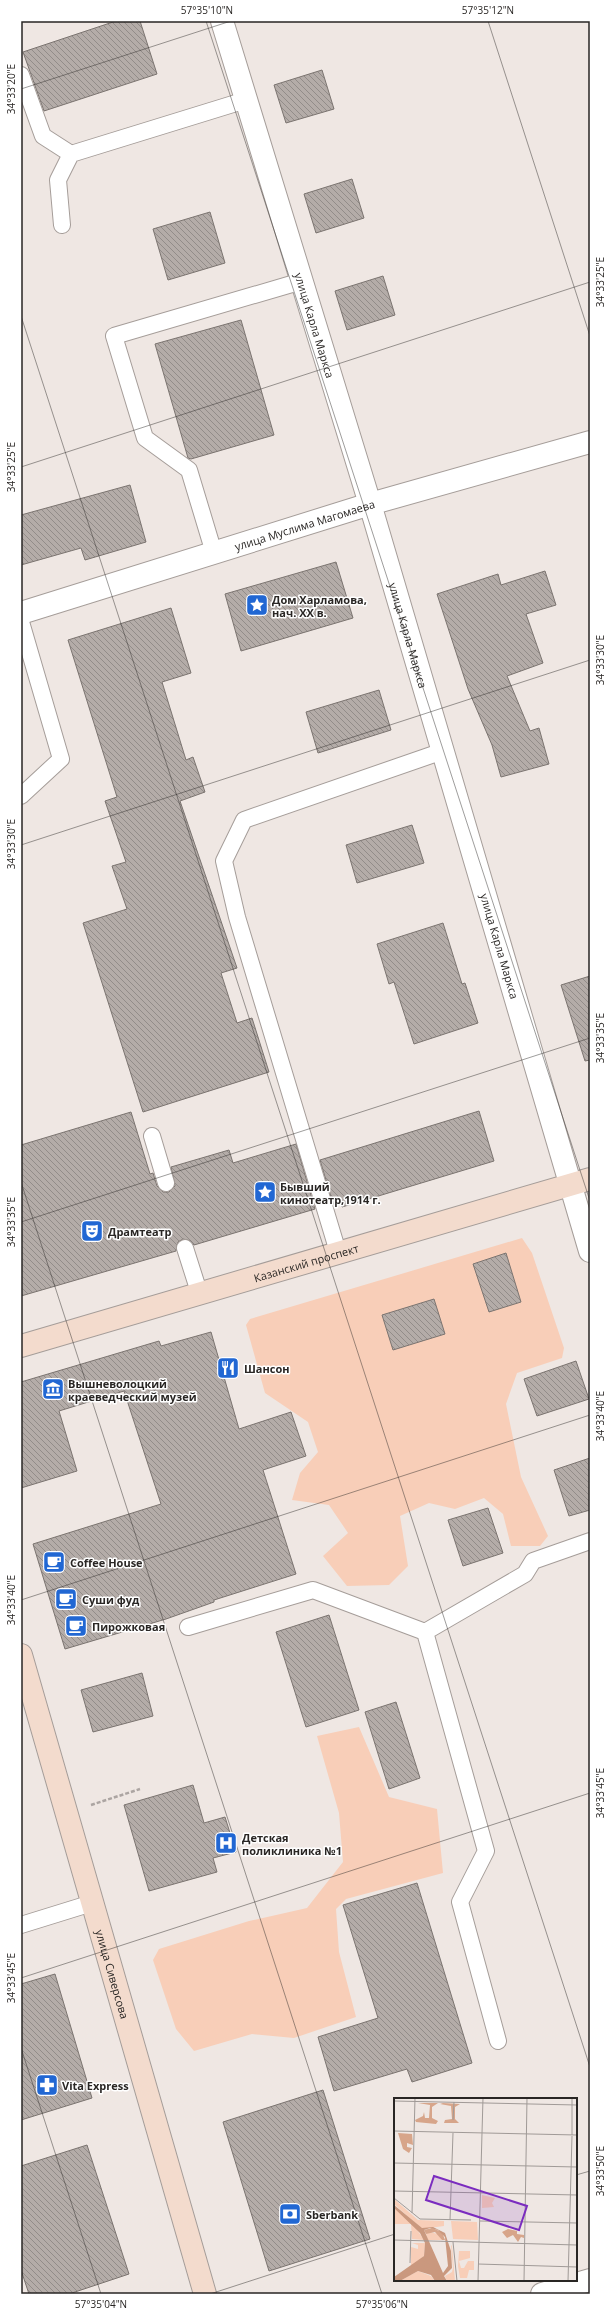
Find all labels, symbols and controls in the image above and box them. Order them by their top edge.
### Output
text: 57°35'10"N [181,3,233,17]
text: 57°35'12"N [462,3,514,17]
text: 34°33'20"E [4,64,18,114]
text: 34°33'25"E [593,257,607,307]
street label: улица Карла Маркса [292,271,338,380]
text: 34°33'25"E [4,442,18,492]
street label: улица Муслима Магомаева [233,496,376,553]
street label: улица Карла Маркса [386,581,431,690]
place icon: Дом Харламова, нач. XX в. [244,592,270,618]
place label: Дом Харламова, нач. XX в. [272,592,367,620]
text: 34°33'30"E [593,635,607,685]
text: 34°33'30"E [4,819,18,869]
street label: улица Карла Маркса [478,891,523,1001]
text: 34°33'35"E [593,1013,607,1063]
place icon: Бывший кинотеатр,1914 г. [252,1179,278,1205]
place label: Бывший кинотеатр,1914 г. [280,1179,381,1207]
text: 34°33'35"E [4,1197,18,1247]
theatre icon: Драмтеатр [79,1218,105,1244]
place label: Драмтеатр [108,1224,172,1239]
street label: Казанский проспект [252,1240,360,1285]
restaurant icon: Шансон [215,1355,241,1381]
place label: Шансон [244,1361,290,1376]
museum icon: Вышневолоцкий краеведческий музей [40,1376,66,1402]
place label: Вышневолоцкий краеведческий музей [68,1376,197,1404]
text: 34°33'40"E [593,1391,607,1441]
cafe icon: Coffee House [41,1549,67,1575]
place label: Coffee House [70,1555,143,1570]
text: 34°33'40"E [4,1575,18,1625]
cafe icon: Суши фуд [53,1586,79,1612]
place label: Суши фуд [82,1592,140,1607]
cafe icon: Пирожковая [63,1613,89,1639]
place label: Пирожковая [92,1619,165,1634]
text: 34°33'45"E [593,1768,607,1818]
hospital icon: Детская поликлиника №1 [213,1830,239,1856]
place label: Детская поликлиника №1 [242,1830,342,1858]
street label: улица Сиверсова [93,1928,133,2020]
text: 34°33'45"E [4,1953,18,2003]
pharmacy icon: Vita Express [34,2072,60,2098]
place label: Vita Express [62,2078,129,2093]
inset map [394,2098,577,2281]
text: 34°33'50"E [593,2146,607,2196]
bank icon: Sberbank [277,2201,303,2227]
place label: Sberbank [306,2207,358,2222]
text: 57°35'04"N [75,2297,127,2311]
text: 57°35'06"N [356,2297,408,2311]

